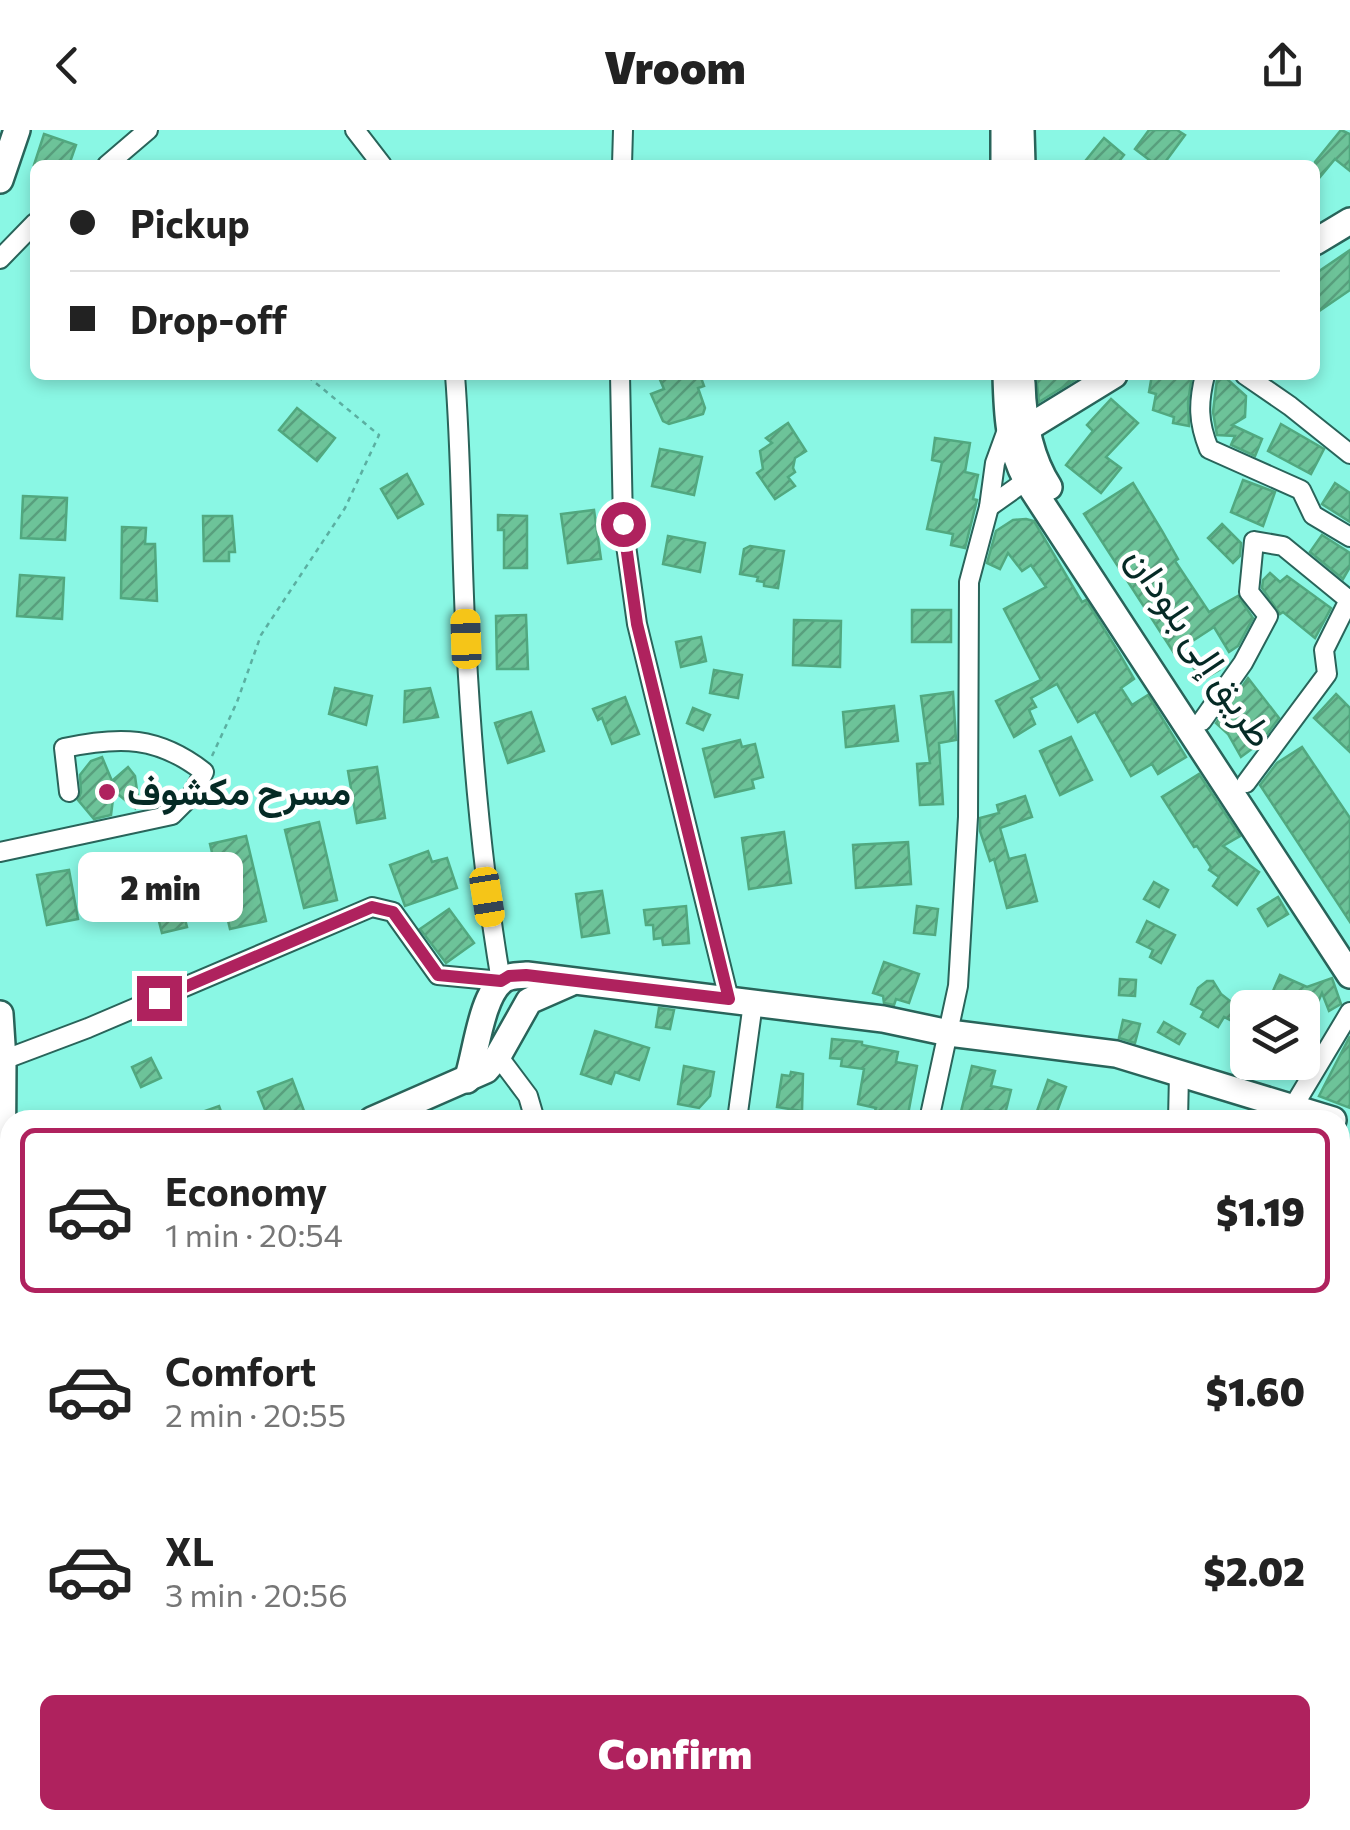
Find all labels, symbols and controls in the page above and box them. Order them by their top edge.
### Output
icon: back [40,38,95,93]
text: Vroom [604,38,746,93]
icon: share [1255,38,1310,93]
text: Pickup [130,199,250,246]
text: Drop-off [130,295,287,342]
route start [601,502,646,547]
street label: طريق إلى بلودان [1114,536,1287,757]
car [450,608,482,670]
place label: مسرح مكشوف [127,766,351,818]
marker: مسرح مكشوف [96,781,118,803]
callout: 2 min [76,853,242,923]
car [467,865,507,929]
text: 2 min [120,867,201,907]
route end [137,976,182,1021]
map controls [1230,990,1320,1080]
button: layers [1230,990,1320,1080]
icon: car [45,1166,135,1256]
text: Economy [165,1167,327,1214]
text: $1.19 [1216,1187,1305,1234]
text: 1 min · 20:54 [165,1214,343,1254]
icon: car [45,1346,135,1436]
text: Comfort [165,1347,316,1394]
text: $1.60 [1206,1367,1305,1414]
text: 2 min · 20:55 [165,1394,346,1434]
icon: car [45,1526,135,1616]
text: XL [165,1527,214,1574]
text: $2.02 [1204,1547,1305,1594]
text: 3 min · 20:56 [165,1574,348,1614]
button: Confirm [40,1695,1310,1810]

